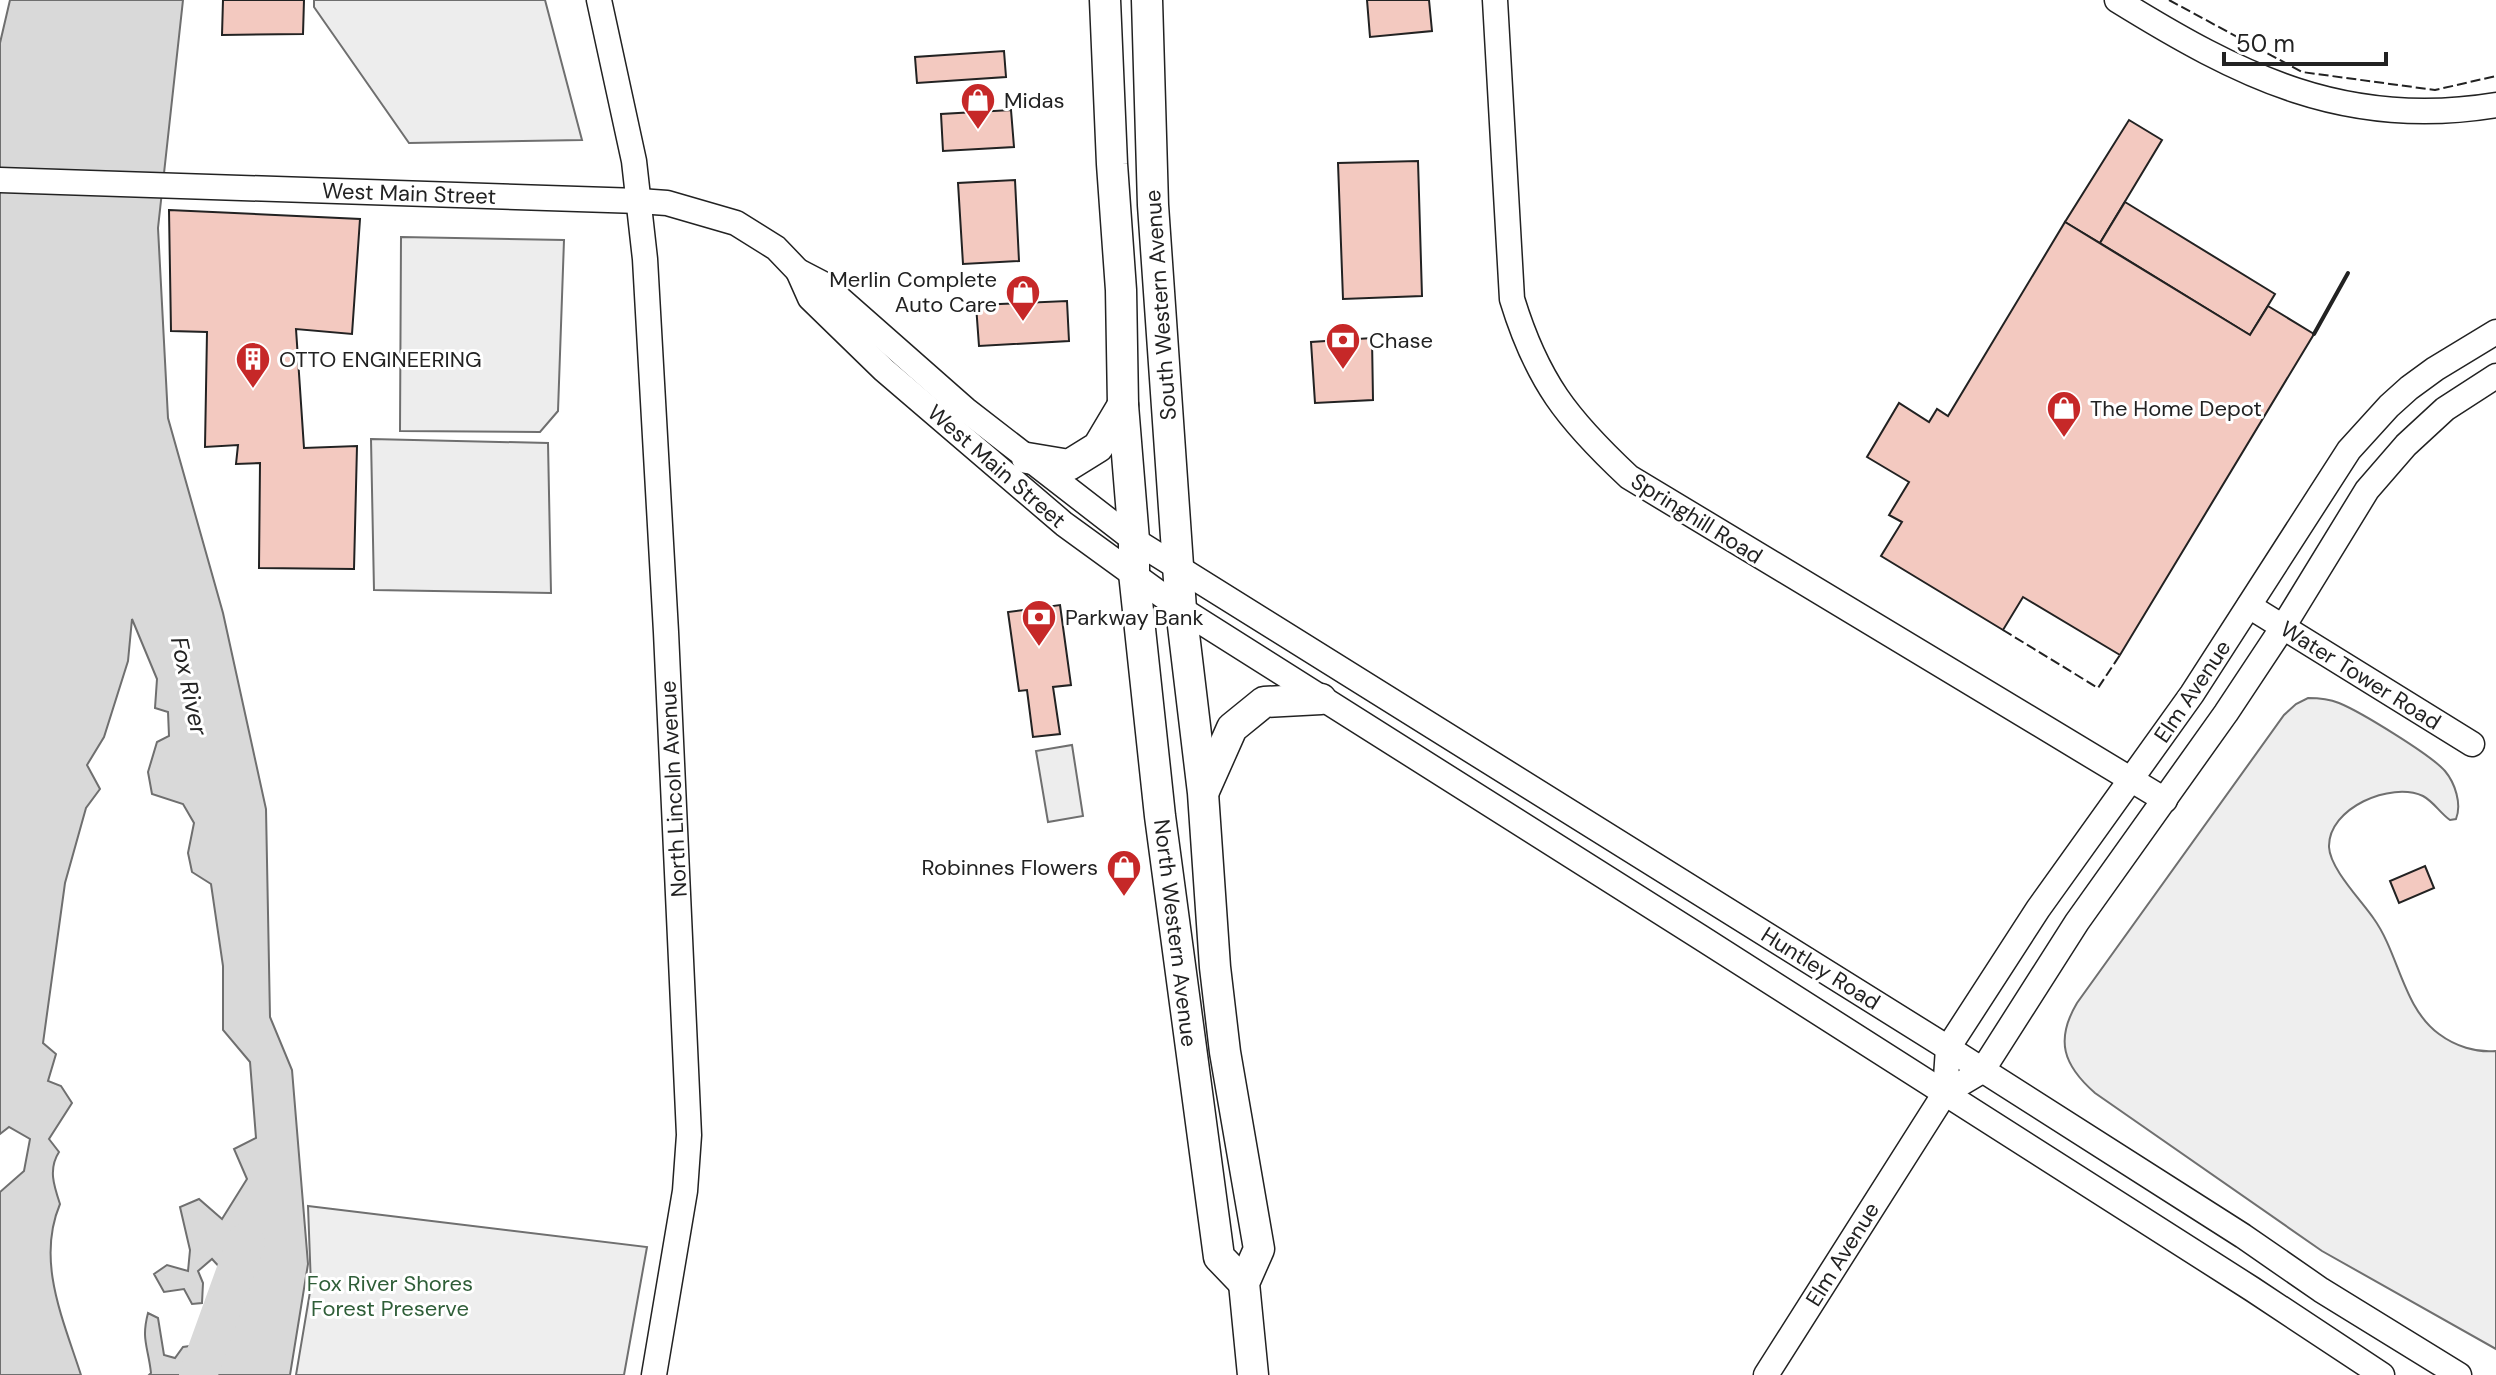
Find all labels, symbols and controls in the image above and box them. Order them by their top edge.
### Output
scale bar [2224,16,2386,66]
text: 50 m [2236,28,2295,59]
shop icon: Midas [959,81,997,131]
place label: Midas [1004,86,1065,115]
street label: West Main Street [321,176,497,211]
street label: South Western Avenue [1138,189,1183,421]
place label: Merlin Complete Auto Care [829,265,997,319]
shop icon: Merlin Complete Auto Care [1004,273,1042,323]
bank icon: Chase [1324,321,1362,371]
place label: Chase [1369,326,1433,355]
building icon: OTTO ENGINEERING [234,340,272,390]
place label: OTTO ENGINEERING [279,345,482,374]
shop icon: The Home Depot [2045,389,2083,439]
place label: The Home Depot [2090,394,2262,423]
street label: West Main Street [921,398,1072,534]
street label: Springhill Road [1626,466,1768,570]
bank icon: Parkway Bank [1020,598,1058,648]
place label: Parkway Bank [1065,603,1204,632]
street label: Water Tower Road [2275,614,2446,736]
water label: Fox River [164,634,215,739]
street label: Elm Avenue [2148,634,2237,748]
street label: North Lincoln Avenue [653,680,694,898]
street label: North Western Avenue [1147,818,1204,1048]
shop icon: Robinnes Flowers [1105,848,1143,898]
place label: Robinnes Flowers [921,853,1098,882]
street label: Huntley Road [1756,920,1886,1017]
street label: Elm Avenue [1799,1197,1886,1312]
park label: Fox River Shores Forest Preserve [307,1269,473,1323]

